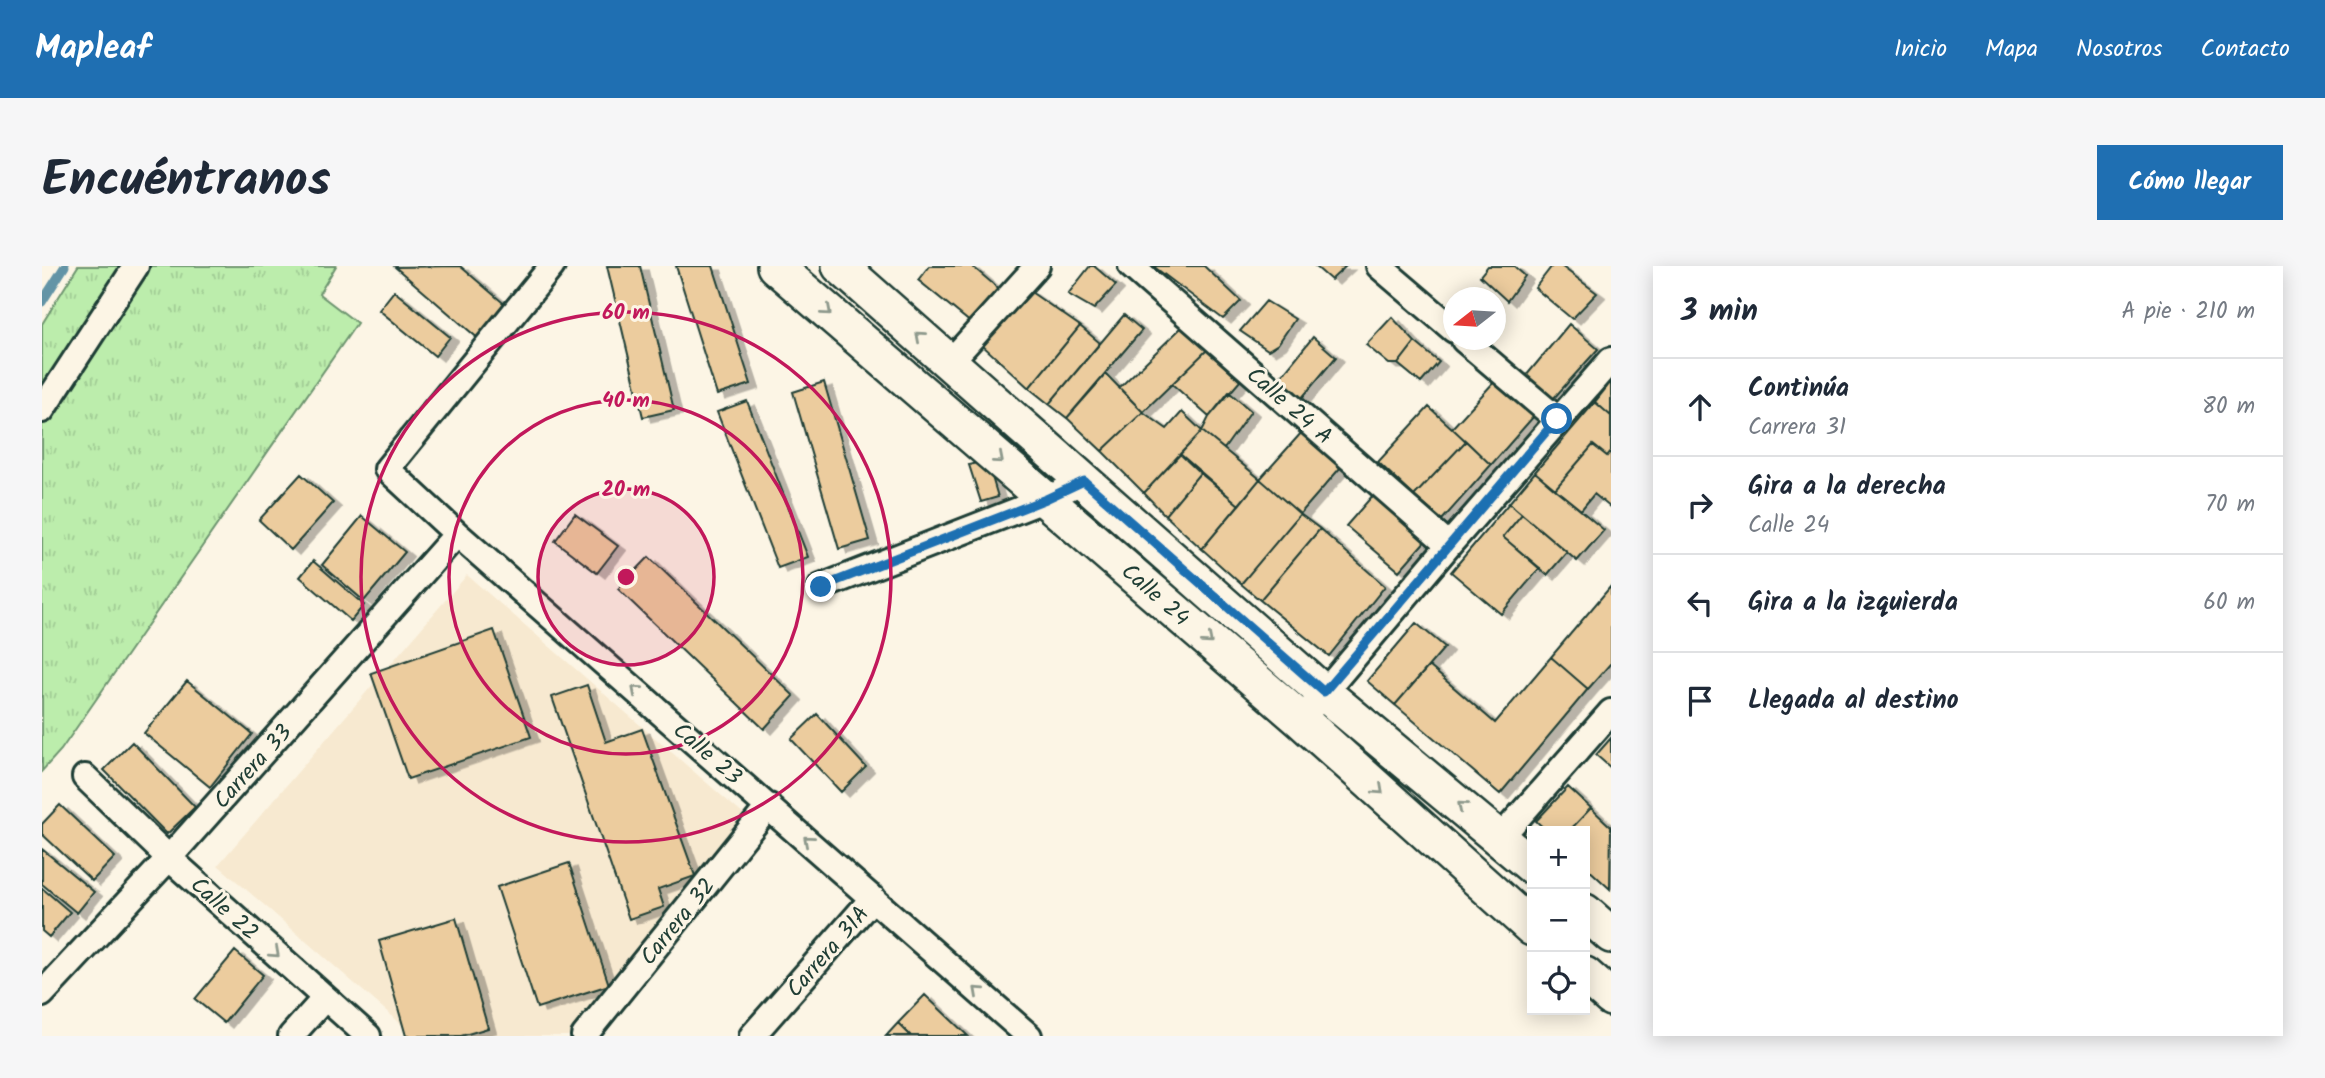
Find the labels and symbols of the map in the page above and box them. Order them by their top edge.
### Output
north arrow [1443,287,1506,350]
text: 60 m [602,297,650,330]
one-way arrow [818,303,831,315]
one-way arrow [915,332,928,344]
street label: Calle 24 A [1237,359,1340,454]
text: 40 m [602,385,650,418]
route start [1541,403,1572,434]
one-way arrow [991,451,1004,463]
text: 20 m [602,474,650,507]
street label: Calle 24 [1112,555,1197,636]
centre of rings [614,565,638,589]
route end [805,571,836,602]
one-way arrow [1200,632,1213,644]
one-way arrow [631,686,644,698]
street label: Calle 23 [664,714,749,795]
street label: Carrera 33 [205,717,302,818]
one-way arrow [1371,782,1384,794]
one-way arrow [1457,802,1470,814]
one-way arrow [803,836,816,848]
street label: Calle 22 [181,869,266,950]
street label: Carrera 32 [632,870,725,974]
street label: Carrera 31A [778,898,879,1006]
one-way arrow [267,945,280,957]
one-way arrow [973,986,986,999]

